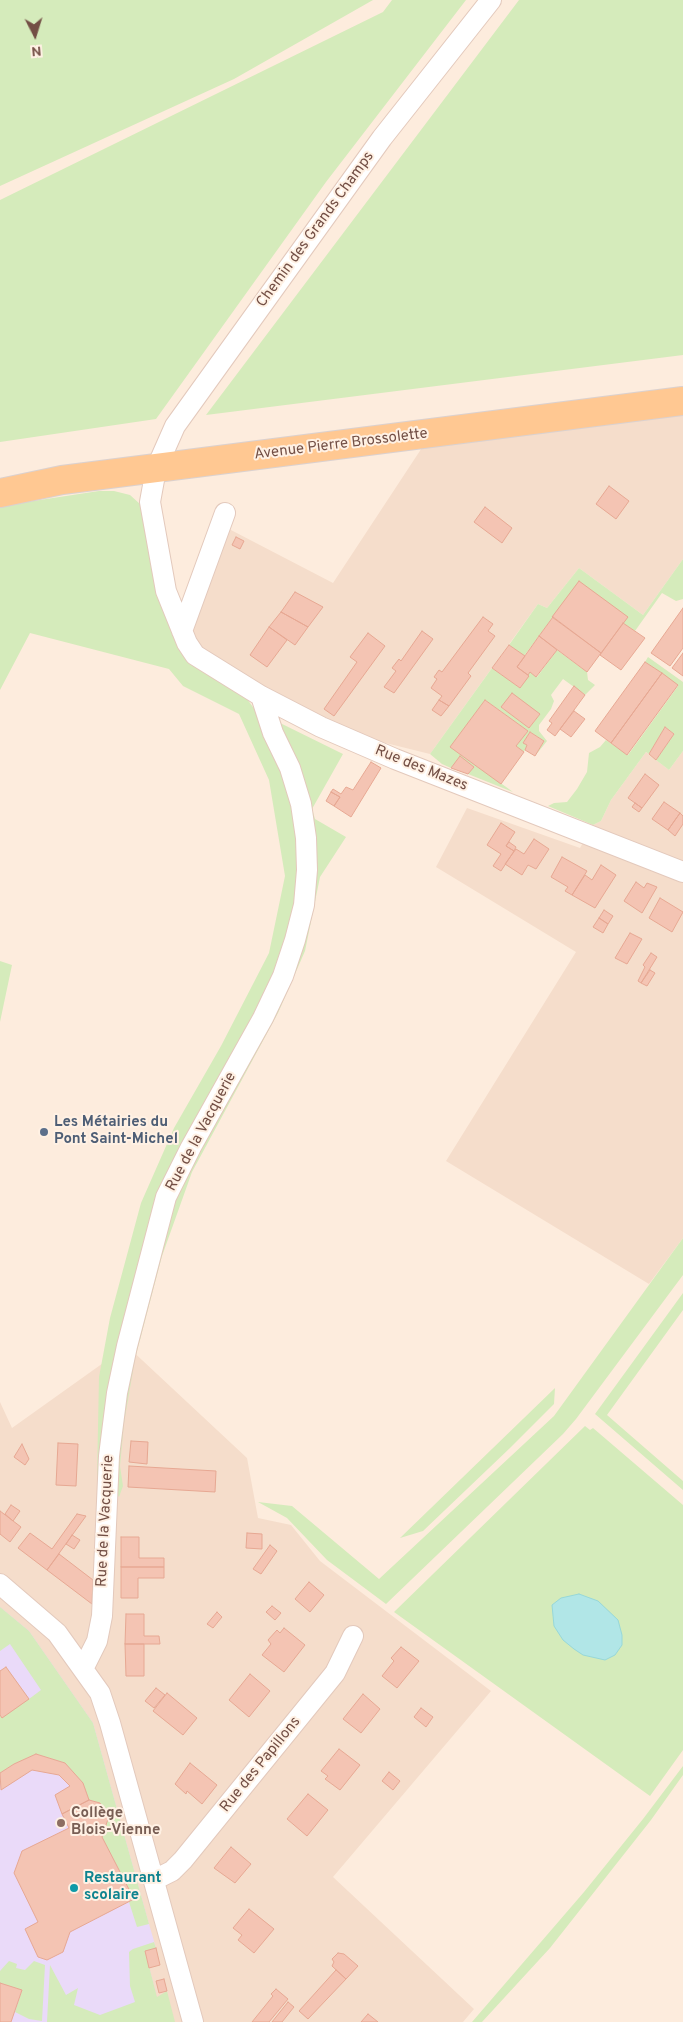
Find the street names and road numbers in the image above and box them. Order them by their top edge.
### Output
street label: Chemin des Grands Champs [253,149,379,311]
street label: Avenue Pierre Brossolette [253,425,429,465]
street label: Rue des Mazes [372,742,470,796]
street label: Rue de la Vacquerie [163,1069,241,1195]
street label: Rue de la Vacquerie [94,1455,118,1587]
street label: Rue des Papillons [217,1714,305,1816]

